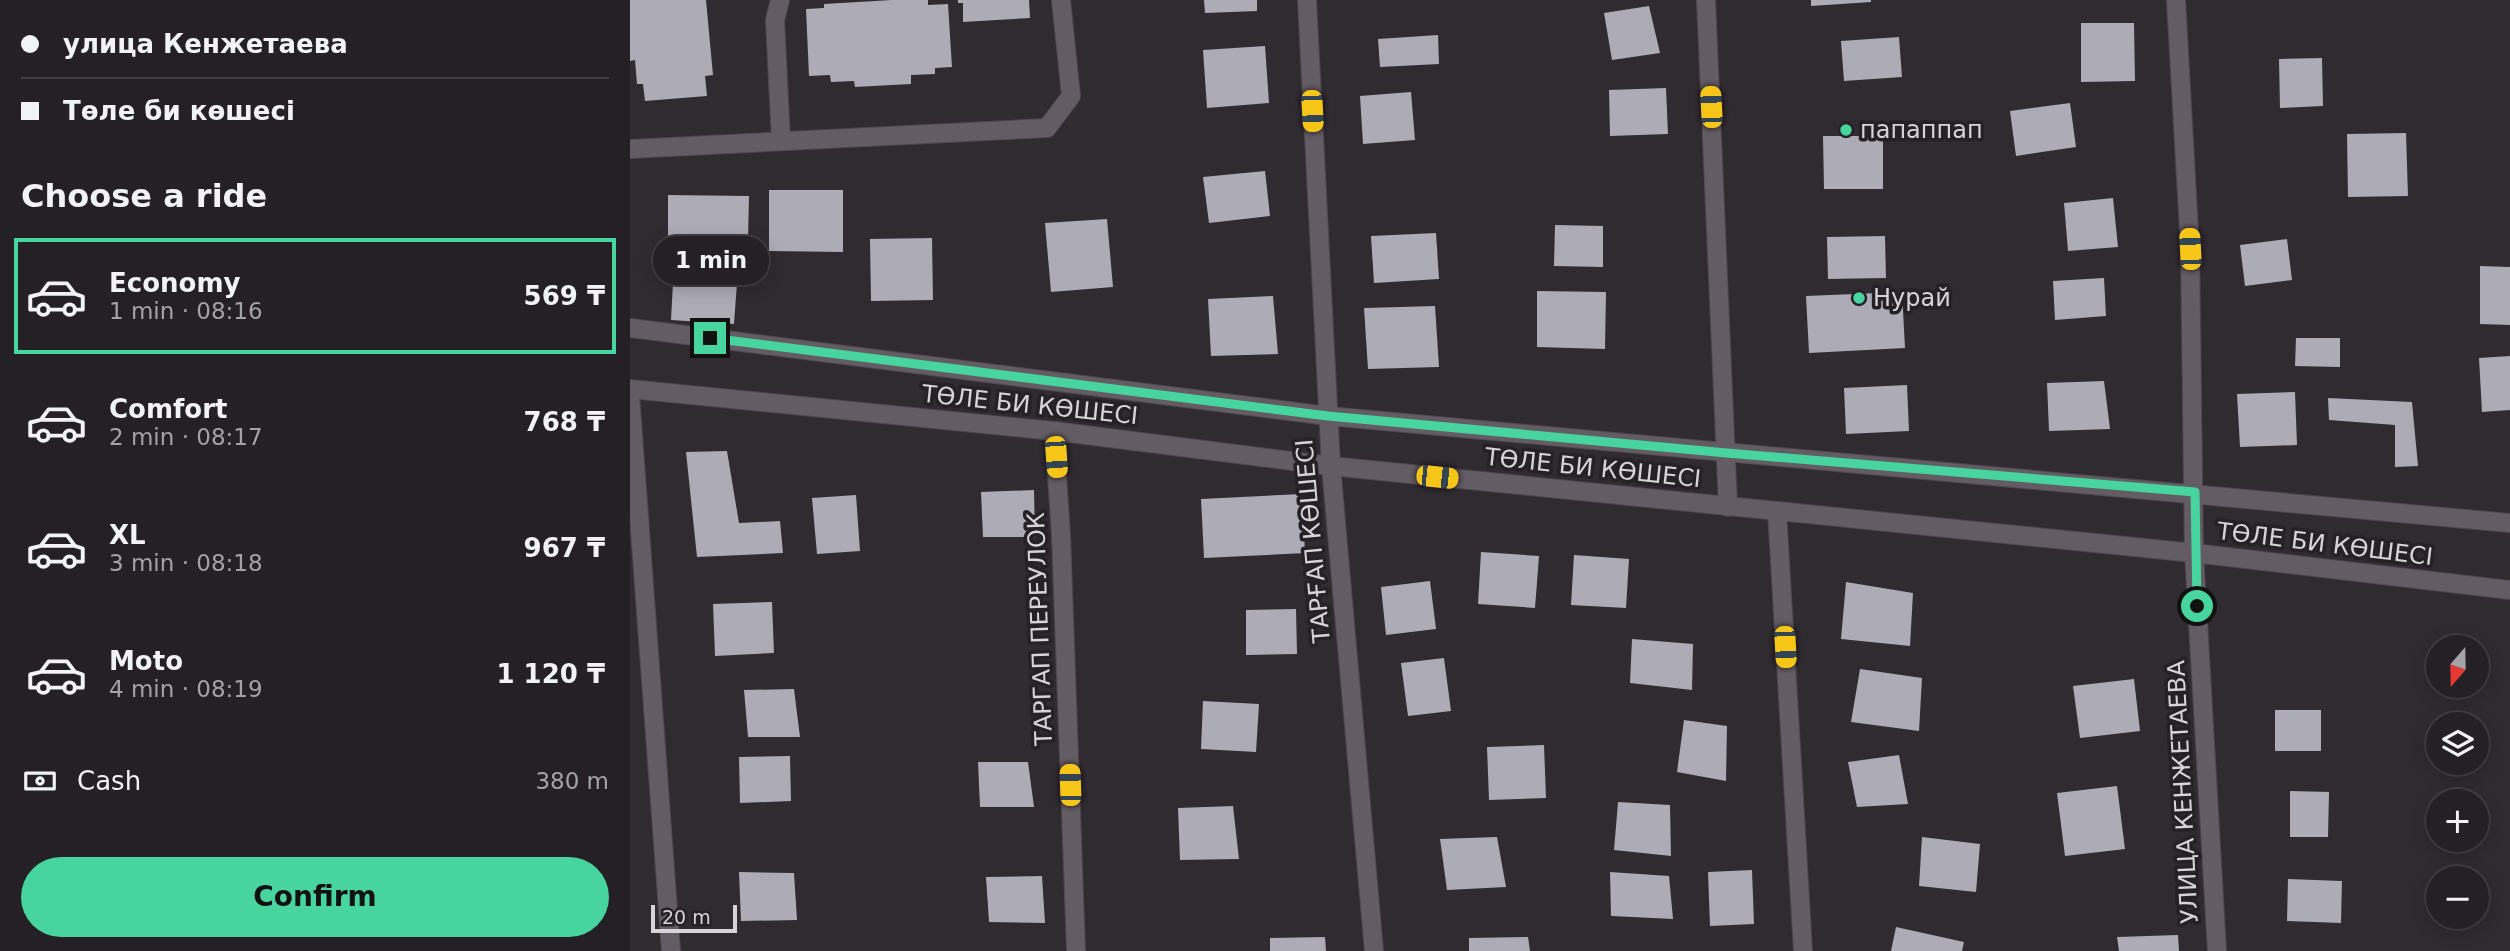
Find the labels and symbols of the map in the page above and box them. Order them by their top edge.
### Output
car [1700,85,1723,129]
car [1301,89,1324,133]
place label: папаппап [1860,116,1983,144]
marker: папаппап [1838,122,1854,138]
car [2179,227,2202,271]
callout: 1 min [652,236,768,286]
place label: Нурай [1873,284,1951,312]
marker: Нурай [1851,290,1867,306]
route end [694,322,726,354]
street label: ТӨЛЕ БИ КӨШЕСІ [920,380,1139,430]
car [1045,435,1068,479]
street label: ТАРҒАП КӨШЕСІ [1290,438,1336,645]
street label: ТӨЛЕ БИ КӨШЕСІ [1483,443,1702,493]
car [1416,464,1459,490]
street label: ТАРГАП ПЕРЕУЛОК [1022,512,1058,747]
street label: ТӨЛЕ БИ КӨШЕСІ [2215,517,2434,571]
route start [2181,590,2213,622]
car [1774,625,1797,669]
north arrow [2426,635,2488,698]
street label: УЛИЦА КЕНЖЕТАЕВА [2162,659,2204,924]
car [1059,764,1082,806]
scale bar [651,902,737,934]

